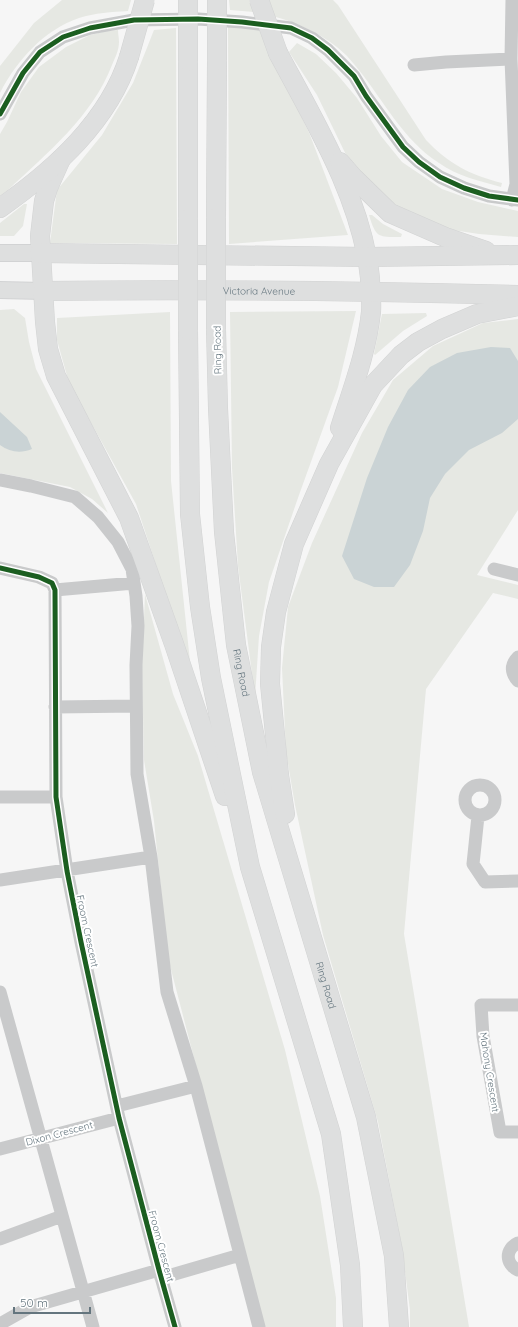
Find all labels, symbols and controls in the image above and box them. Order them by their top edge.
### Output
street label: Victoria Avenue [223,284,296,298]
street label: Ring Road [211,326,224,374]
street label: Ring Road [230,648,252,698]
street label: Froom Crescent [73,894,102,969]
street label: Ring Road [313,960,339,1010]
street label: Mahony Crescent [477,1031,502,1114]
street label: Dixon Crescent [24,1118,95,1149]
street label: Froom Crescent [146,1209,177,1284]
scale bar [14,1289,90,1315]
text: 50 m [20,1295,48,1310]

